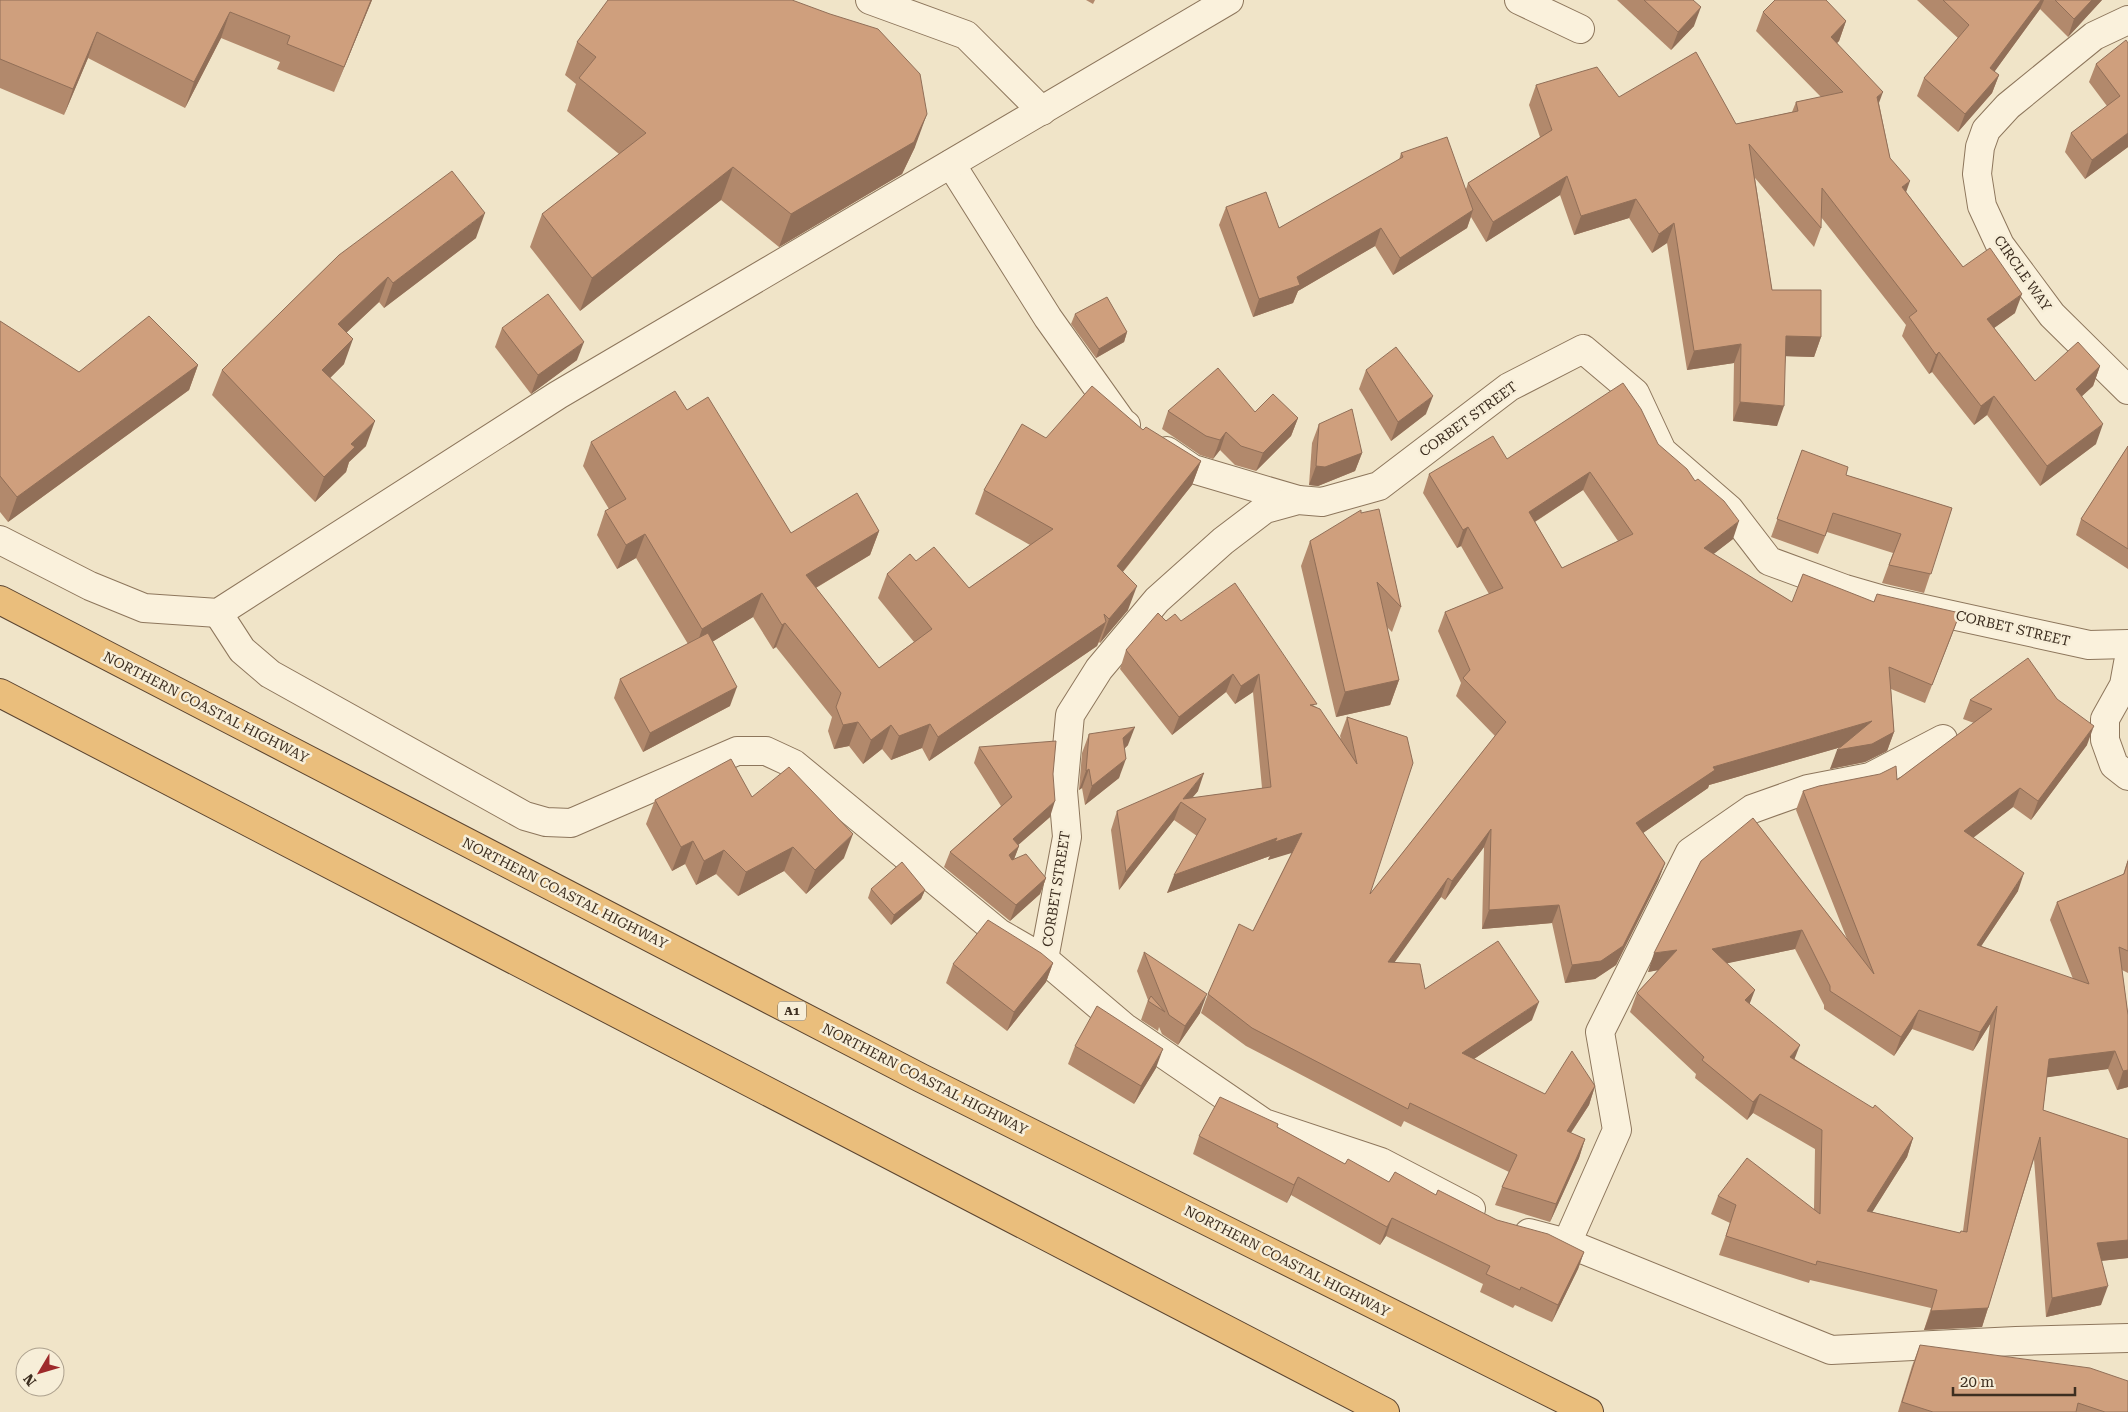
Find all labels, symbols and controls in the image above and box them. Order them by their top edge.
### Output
street label: CIRCLE WAY [1991,232,2055,314]
street label: CORBET STREET [1416,378,1520,460]
street label: CORBET STREET [1954,607,2072,649]
street label: NORTHERN COASTAL HIGHWAY [101,648,312,766]
street label: CORBET STREET [1039,830,1073,948]
street label: NORTHERN COASTAL HIGHWAY [460,834,671,952]
road number: A1 [778,1001,806,1020]
street label: NORTHERN COASTAL HIGHWAY [820,1020,1031,1138]
street label: NORTHERN COASTAL HIGHWAY [1182,1202,1393,1320]
north arrow [15,1347,65,1397]
scale bar [1953,1364,2076,1396]
text: N [20,1371,39,1389]
text: 20 m [1960,1373,1995,1391]

